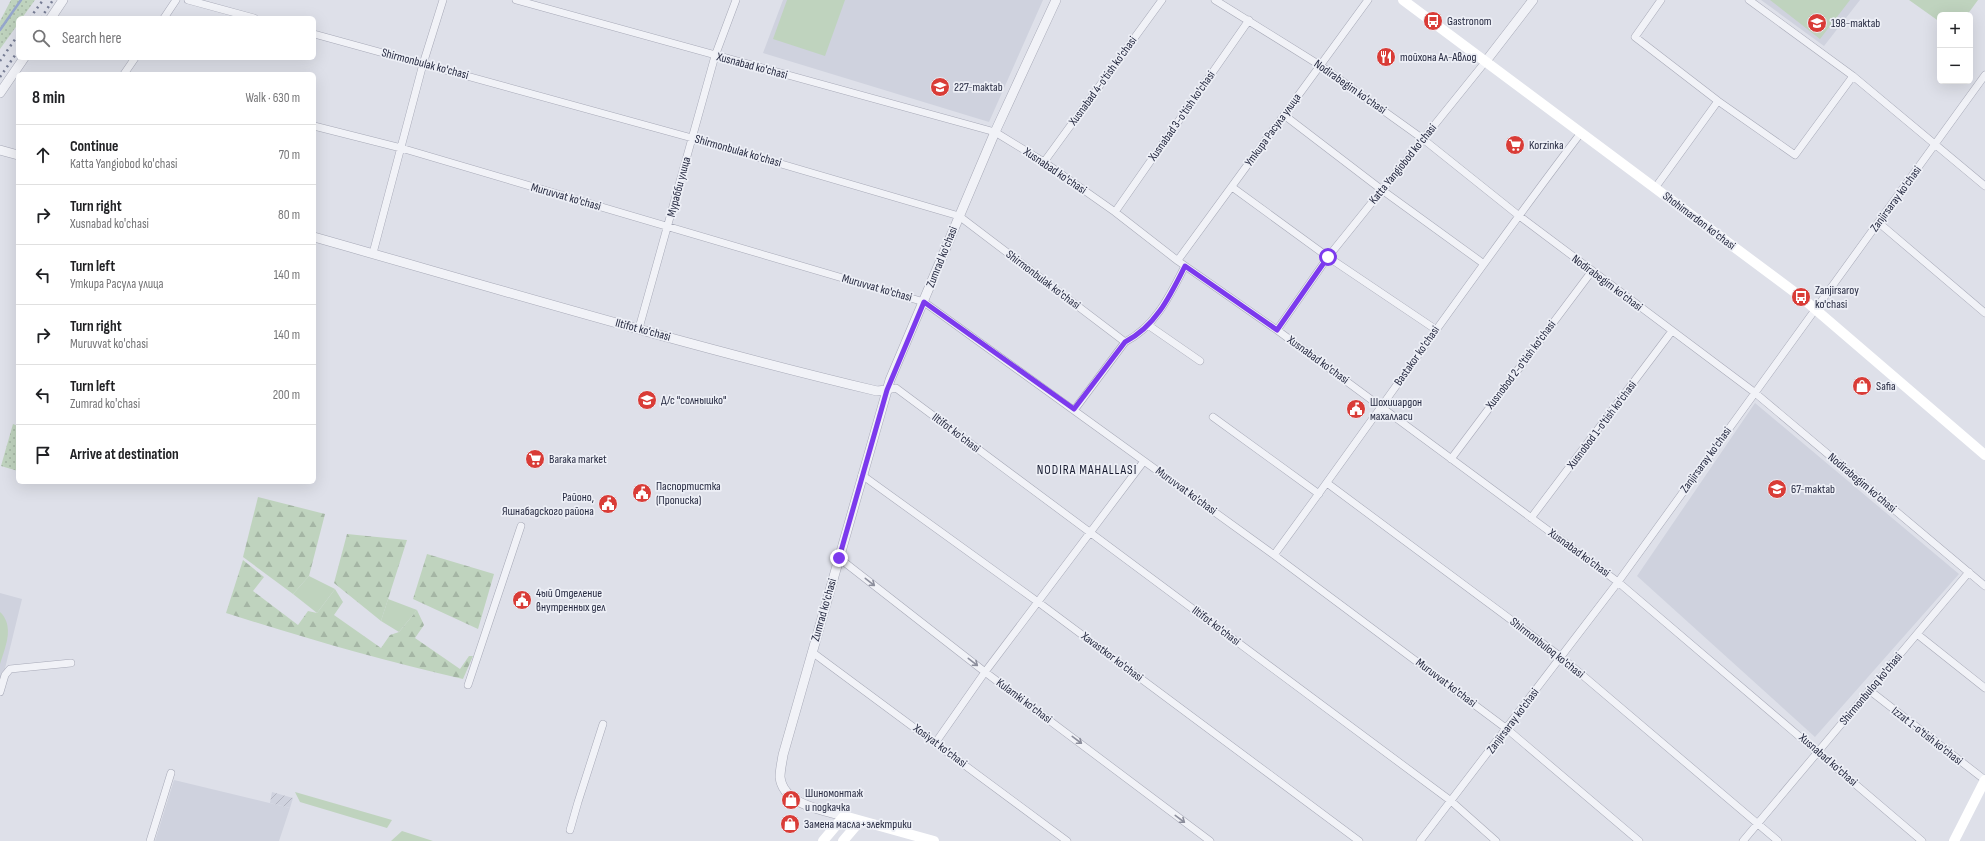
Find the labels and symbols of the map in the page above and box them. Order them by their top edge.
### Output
bus stop icon: Gastronom [1422,10,1444,32]
school or university icon: 198-maktab [1806,12,1828,34]
place label: Gastronom [1447,14,1492,29]
place label: 198-maktab [1831,16,1880,31]
street label: Xusnabad 4-o'tish ko'chasi [1065,34,1140,129]
street label: Shirmonbulak ko'chasi [380,45,470,83]
restaurant icon: тойхона Ал-Авлод [1375,46,1397,68]
street label: Xusnabad ko'chasi [714,49,789,83]
place label: тойхона Ал-Авлод [1400,50,1476,65]
street label: Nodirabegim ko'chasi [1311,56,1389,118]
street label: Xusnabad 3-o'tish ko'chasi [1145,68,1219,165]
school or university icon: 227-maktab [929,76,951,98]
place label: 227-maktab [954,80,1003,95]
street label: Уткира Расула улица [1242,90,1305,169]
street label: Katta Yangiobod ko'chasi [1366,121,1440,207]
street label: Shirmonbulak ko'chasi [693,131,783,171]
supermarket icon: Korzinka [1504,134,1526,156]
place label: Korzinka [1529,138,1564,153]
street label: Xusnabad ko'chasi [1020,144,1089,198]
street label: Мурабби улица [664,155,694,219]
street label: Zanjirsaray ko'chasi [1867,163,1925,235]
street label: Muruvvat ko'chasi [529,180,603,214]
street label: Shohimardon ko'chasi [1660,189,1738,253]
street label: Zumrad ko'chasi [923,224,961,290]
street label: Shirmonbulak ko'chasi [1003,247,1083,313]
route start [1319,248,1337,266]
street label: Nodirabegim ko'chasi [1569,251,1645,315]
street label: Muruvvat ko'chasi [840,271,914,305]
place label: Zanjirsaroy ko'chasi [1815,283,1859,312]
bus stop icon: Zanjirsaroy ko'chasi [1790,286,1812,308]
street label: Iltifot ko'chasi [614,315,672,345]
street label: Xusnobod 2-o'tish ko'chasi [1482,318,1559,413]
street label: Bastakor ko'chasi [1391,323,1443,389]
street label: Xusnabad ko'chasi [1283,332,1352,387]
shop icon: Safia [1851,375,1873,397]
street label: Xusnobod 1-o'tish ko'chasi [1563,378,1640,473]
place label: Safia [1876,379,1896,394]
school or university icon: Д/с "солнышко" [636,389,658,411]
place label: Д/с "солнышко" [661,393,726,408]
place label: Шохииардон махалласи [1370,395,1422,424]
public building icon: Шохииардон махалласи [1345,398,1367,420]
street label: Iltifot ko'chasi [929,410,983,456]
street label: Zanjirsaray ko'chasi [1677,424,1735,496]
supermarket icon: Baraka market [524,448,546,470]
street label: Nodirabegim ko'chasi [1825,450,1899,516]
place label: Baraka market [549,452,607,467]
district label: NODIRA MAHALLASI [1037,462,1137,478]
street label: Muruvvat ko'chasi [1152,464,1220,518]
school or university icon: 67-maktab [1766,478,1788,500]
place label: Паспортистка (Прописка) [656,479,721,508]
public building icon: Паспортистка (Прописка) [631,482,653,504]
place label: 67-maktab [1791,482,1835,497]
place label: Районо, Яшнабадского района [502,490,594,519]
public building icon: Районо, Яшнабадского района [597,493,619,515]
street label: Xusnabad ko'chasi [1544,525,1613,580]
route end [830,549,848,567]
street label: Zumrad ko'chasi [808,577,840,643]
one-way arrow [865,578,876,587]
place label: 4ый Отделение внутренных дел [536,586,606,615]
public building icon: 4ый Отделение внутренных дел [511,589,533,611]
street label: Iltifot ko'chasi [1189,603,1243,649]
street label: Shirmonbuloq ko'chasi [1507,614,1587,682]
street label: Xavastkor ko'chasi [1077,628,1146,685]
street label: Shirmonbuloq ko'chasi [1836,650,1906,728]
street label: Muruvvat ko'chasi [1413,655,1479,711]
one-way arrow [967,658,978,666]
street label: Kulamki ko'chasi [993,675,1055,727]
street label: Zanjirsaray ko'chasi [1484,685,1542,757]
street label: Izzat 1-o'tish ko'chasi [1888,704,1966,768]
street label: Xosiyat ko'chasi [909,720,970,771]
street label: Xusnabad ko'chasi [1795,730,1860,790]
one-way arrow [1071,736,1082,745]
place label: Шиномонтаж и подкачка [805,786,863,815]
shop icon: Шиномонтаж и подкачка [780,789,802,811]
shop icon: Замена масла+электрики [779,813,801,835]
one-way arrow [1175,814,1186,823]
place label: Замена масла+электрики [804,817,912,832]

